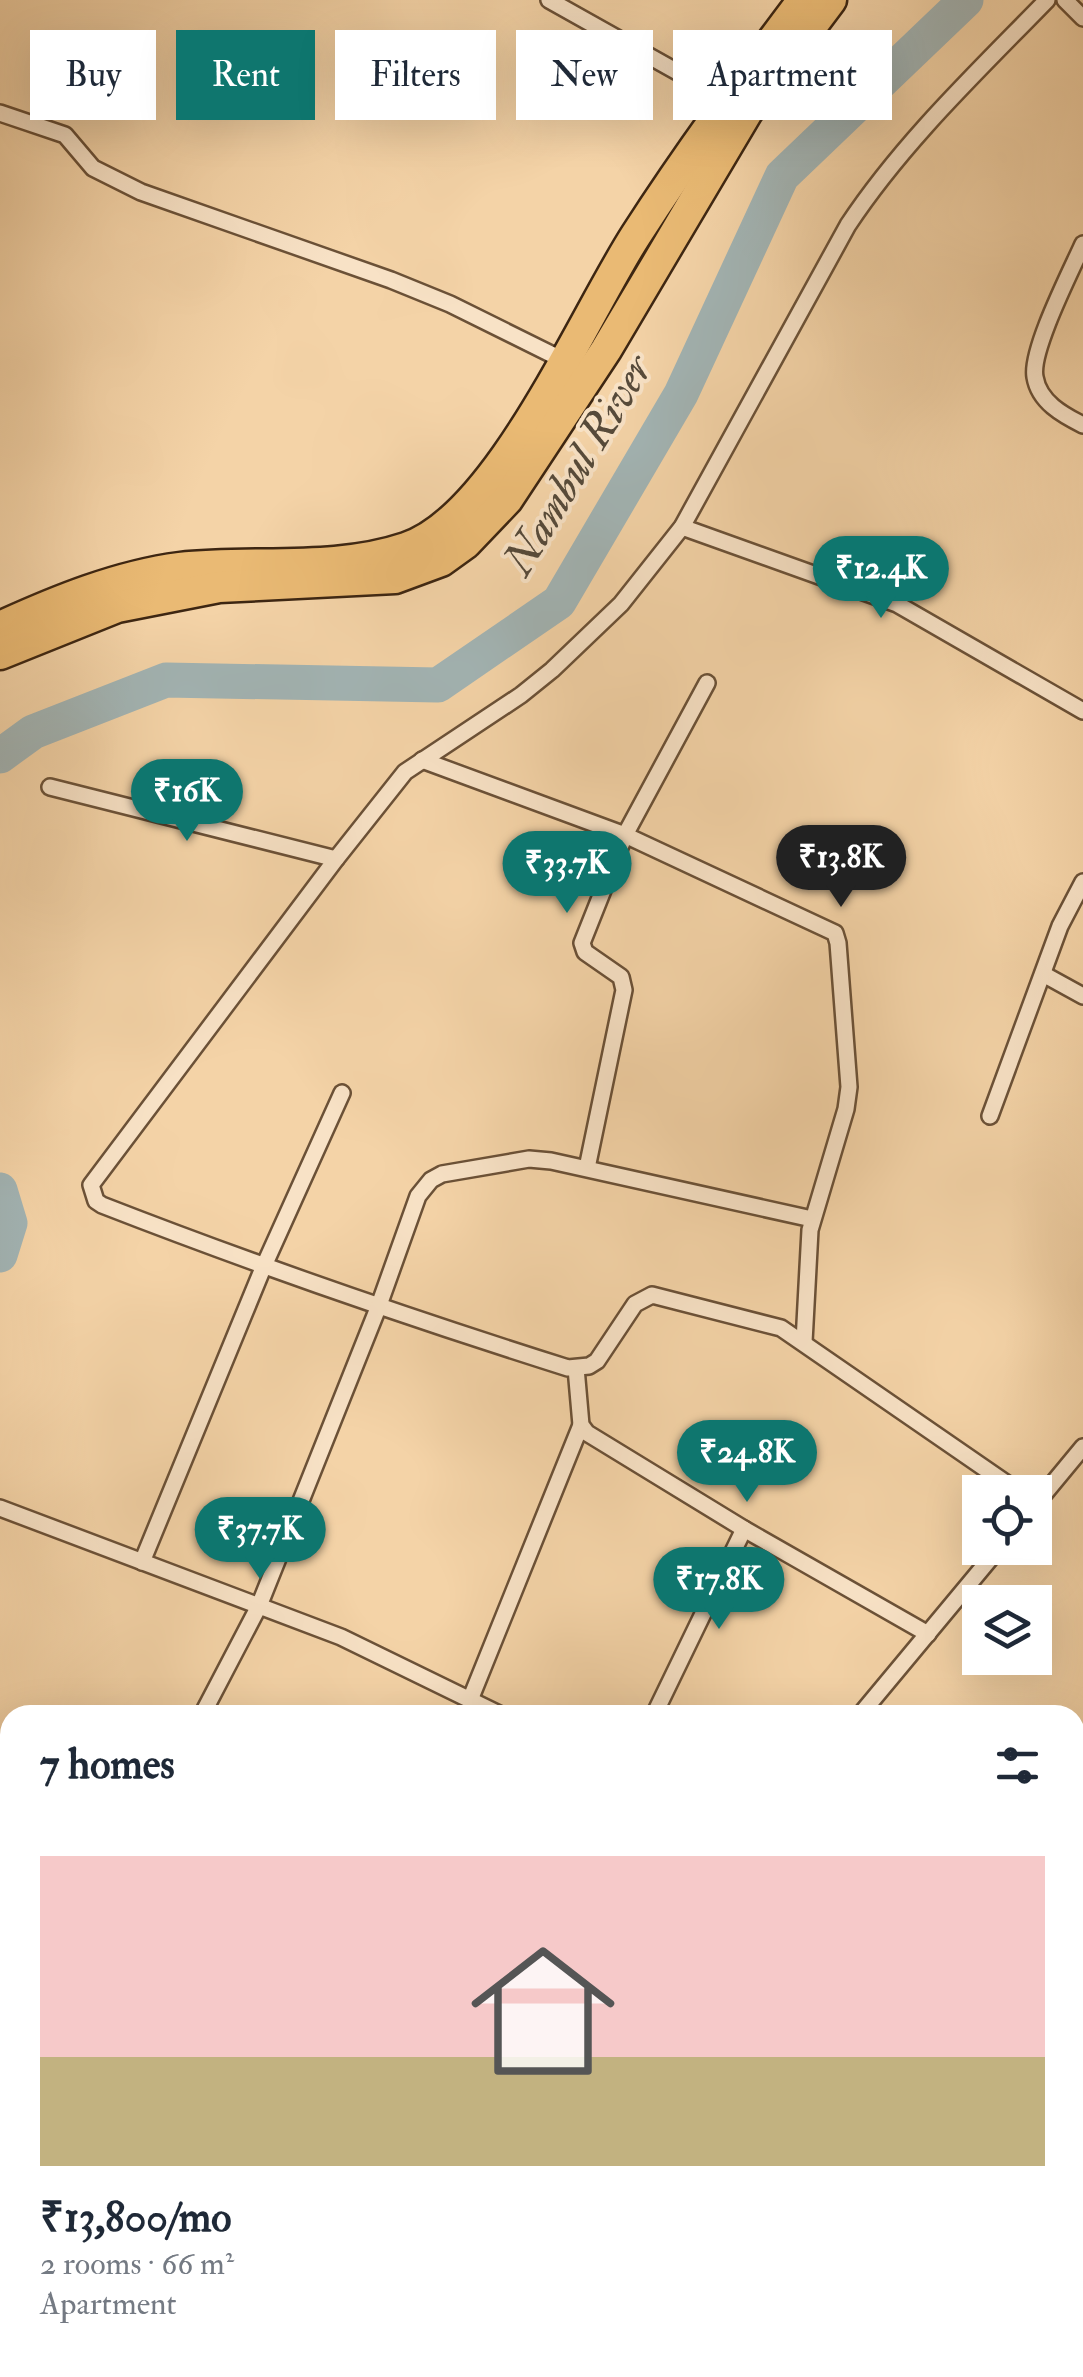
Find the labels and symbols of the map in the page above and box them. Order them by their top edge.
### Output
water label: Nambul River [490,343,667,587]
pin: ₹12.4K [800,536,962,621]
pin: ₹16K [128,759,246,844]
pin: ₹13.8K [760,825,922,910]
pin: ₹33.7K [486,831,648,916]
pin: ₹24.8K [666,1420,828,1505]
pin: ₹37.7K [179,1497,341,1582]
pin: ₹17.8K [638,1547,800,1632]

